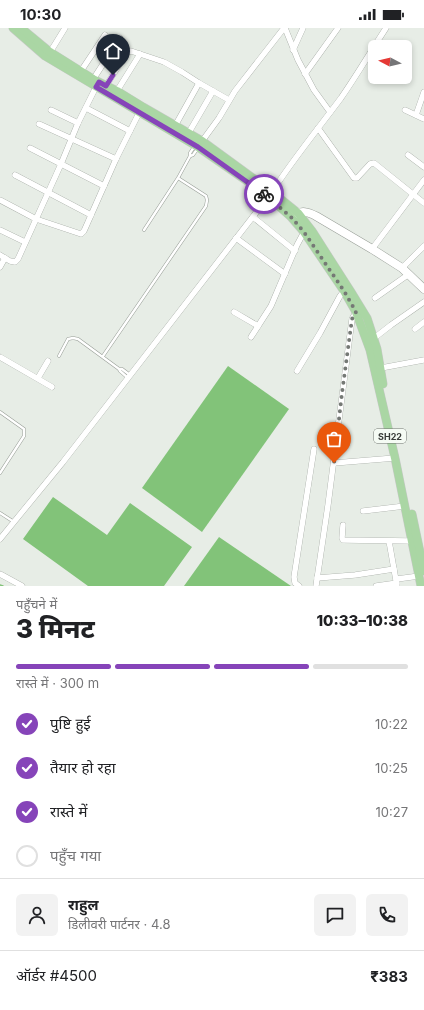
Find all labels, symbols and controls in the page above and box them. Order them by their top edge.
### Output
text: 10:30 [20,5,61,24]
pin [96,34,130,75]
icon: home [102,40,124,62]
north arrow [368,40,412,84]
map controls [368,40,412,84]
courier [244,174,284,214]
icon: bike [253,183,275,205]
pin [317,422,351,463]
icon: bag [323,428,345,450]
road number: SH22 [374,429,406,443]
text: पहुँचने में [16,596,57,612]
text: 10:33–10:38 [316,611,408,630]
text: 3 मिनट [16,613,95,644]
text: रास्ते में · 300 m [16,675,99,691]
icon: check [16,713,38,735]
text: पुष्टि हुई [50,714,91,733]
text: 10:22 [375,716,408,732]
icon: check [16,757,38,779]
text: तैयार हो रहा [50,758,116,777]
text: 10:25 [375,760,408,776]
icon: check [16,801,38,823]
text: रास्ते में [50,802,88,821]
text: 10:27 [375,804,408,820]
text: पहुँच गया [50,846,101,865]
button: person [16,894,58,936]
button: chat [314,894,356,936]
button: phone [366,894,408,936]
text: राहुल [68,895,99,914]
text: डिलीवरी पार्टनर · 4.8 [68,916,170,932]
text: ऑर्डर #4500 [16,966,97,985]
text: ₹383 [370,967,408,986]

